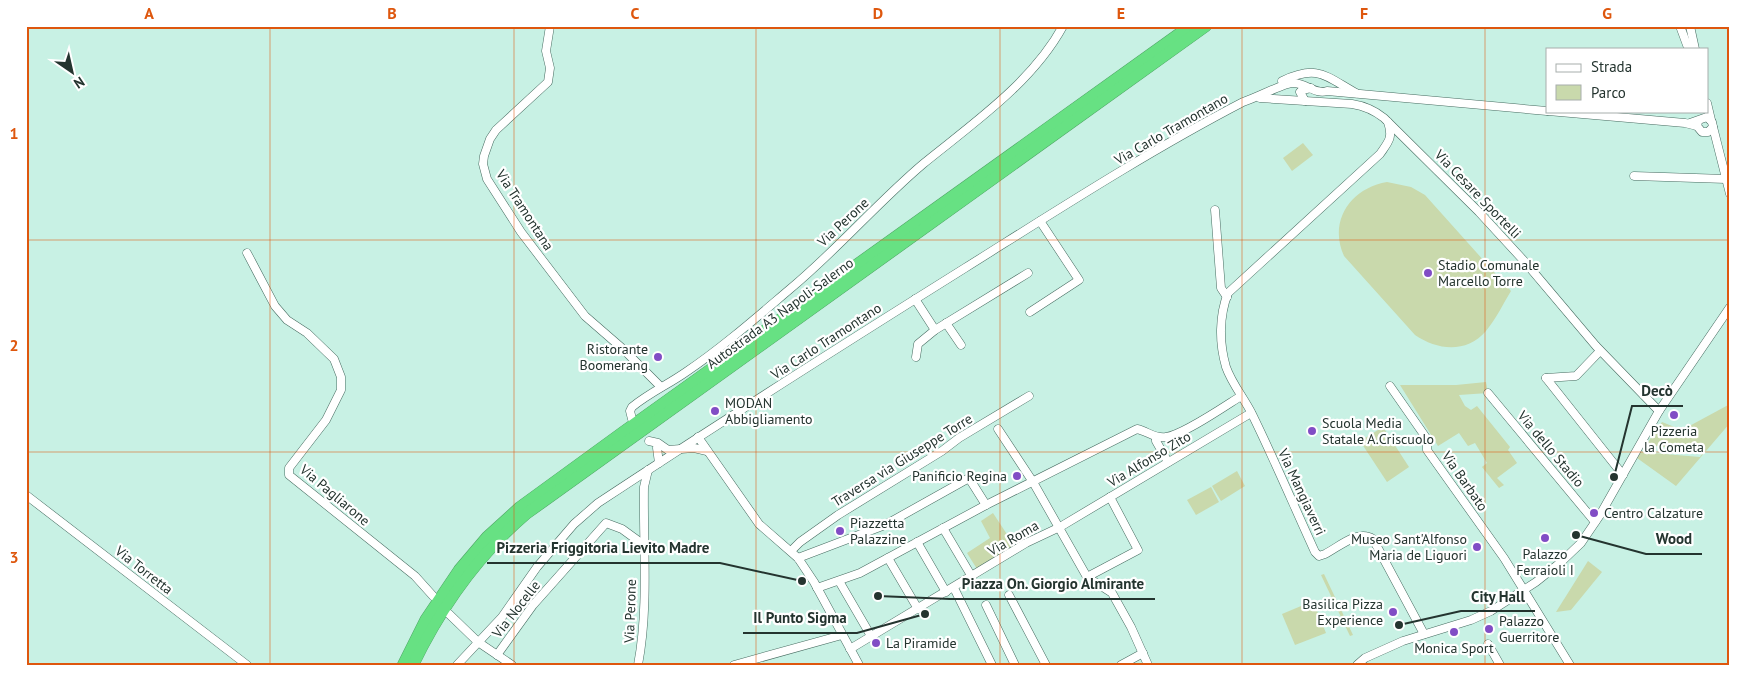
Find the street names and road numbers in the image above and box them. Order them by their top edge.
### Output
street label: Via Carlo Tramontano [1110,89,1231,169]
street label: Via Cesare Sportelli [1430,145,1525,242]
street label: Via Tramontana [492,165,558,254]
street label: Via Perone [813,194,872,251]
street label: Autostrada A3 Napoli-Salerno [703,254,857,372]
street label: Via Carlo Tramontano [767,299,885,384]
street label: Via dello Stadio [1513,406,1588,491]
street label: Traversa via Giuseppe Torre [828,409,976,511]
street label: Via Alfonso Zito [1103,427,1194,491]
street label: Via Mangiaverri [1274,445,1330,538]
street label: Via Barbato [1437,447,1492,514]
street label: Via Pagliarone [296,460,374,530]
street label: Via Roma [983,516,1042,560]
street label: Via Torretta [111,541,177,598]
street label: Via Nocelle [487,577,544,642]
street label: Via Perone [620,579,640,644]

